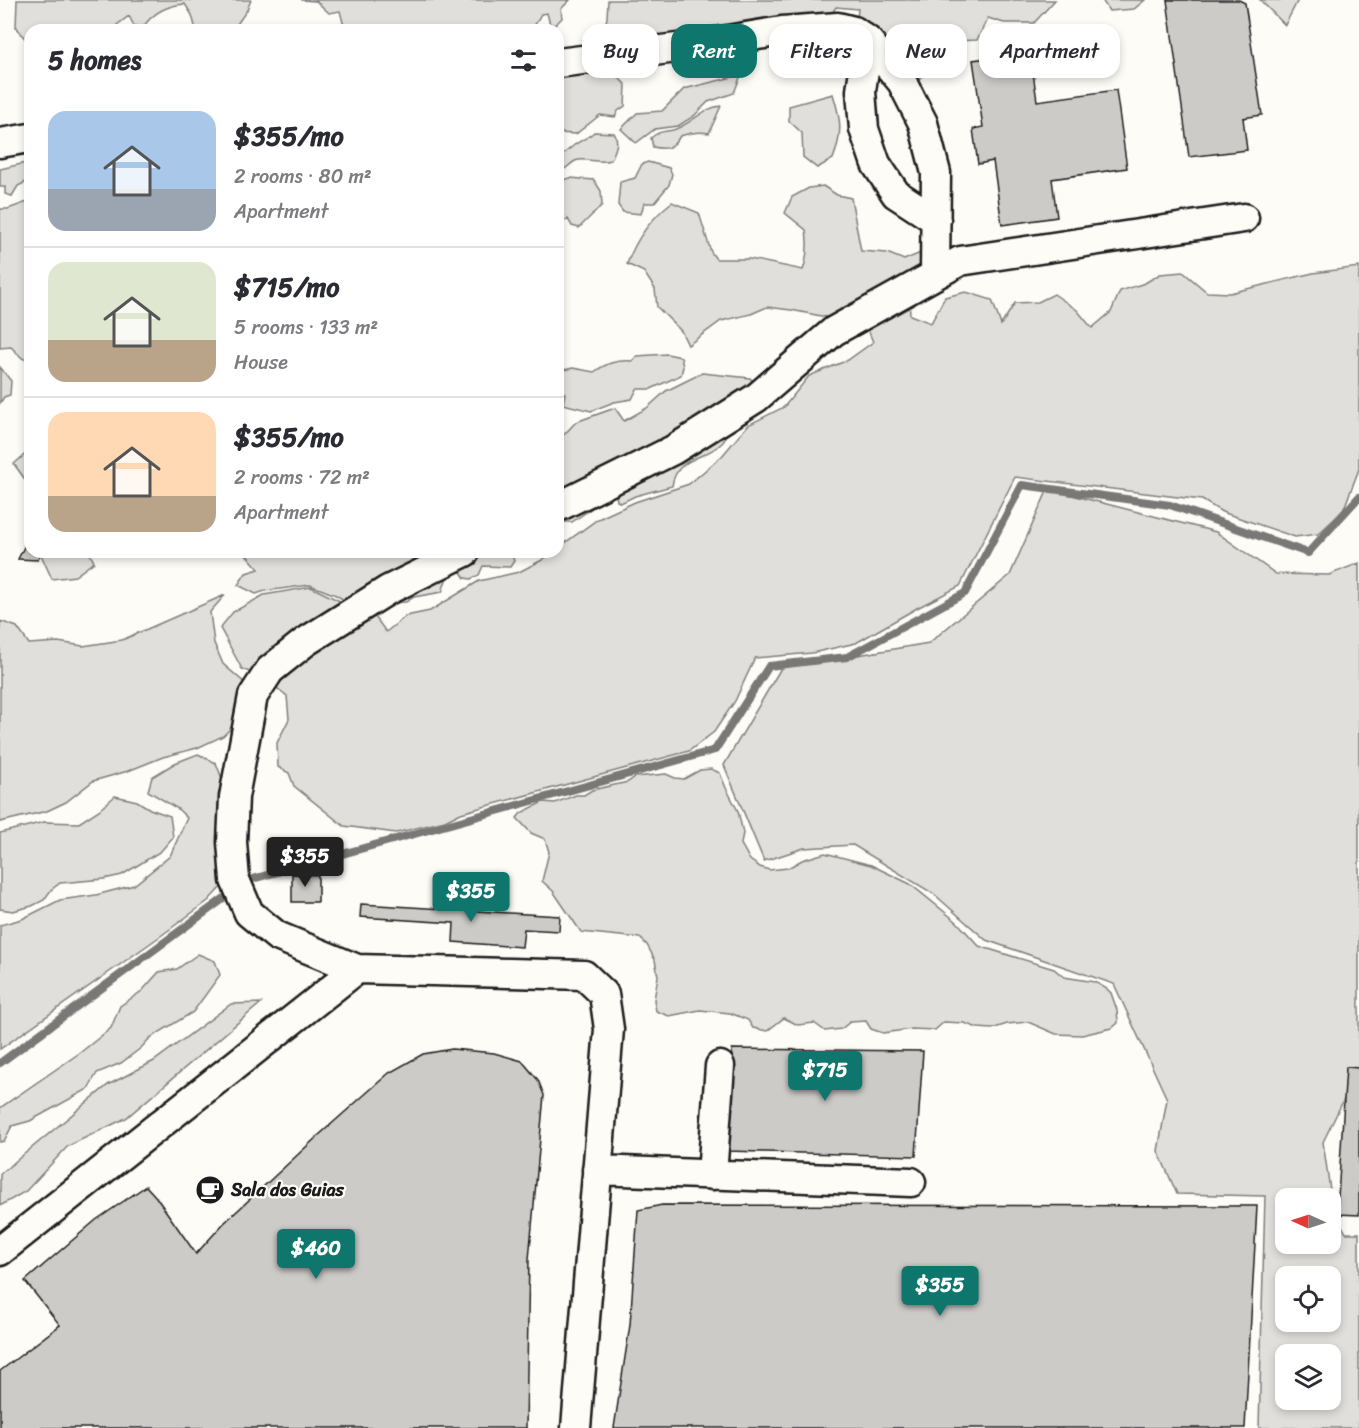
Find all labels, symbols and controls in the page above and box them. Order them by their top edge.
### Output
chip: Buy [582,24,659,78]
chip: Rent [671,24,757,78]
chip: Filters [769,24,873,78]
chip: New [885,24,967,78]
chip: Apartment [979,24,1120,78]
text: 5 homes [48,37,141,83]
icon: filters [507,44,540,77]
text: $355/mo [234,113,344,159]
icon: home [96,135,168,207]
text: 2 rooms · 80 m² [234,159,372,194]
text: Apartment [234,194,328,229]
text: $715/mo [234,264,339,310]
icon: home [96,286,168,358]
text: 5 rooms · 133 m² [234,310,378,345]
text: House [234,345,288,380]
text: $355/mo [234,414,344,460]
icon: home [96,436,168,508]
text: 2 rooms · 72 m² [234,460,370,495]
text: Apartment [234,495,328,530]
pin: $355 [269,837,341,888]
text: $355 [281,839,329,874]
pin: $355 [435,872,507,923]
text: $355 [447,874,495,909]
pin: $715 [789,1051,861,1102]
text: $715 [802,1053,848,1088]
cafe icon: Sala dos Guias [194,1174,226,1206]
place label: Sala dos Guias [230,1174,345,1206]
north arrow [1275,1188,1341,1254]
map controls [1275,1188,1341,1410]
pin: $460 [280,1229,352,1280]
text: $460 [291,1231,341,1266]
pin: $355 [904,1266,976,1317]
button: locate [1275,1266,1341,1332]
text: $355 [916,1268,964,1303]
button: layers [1275,1344,1341,1410]

